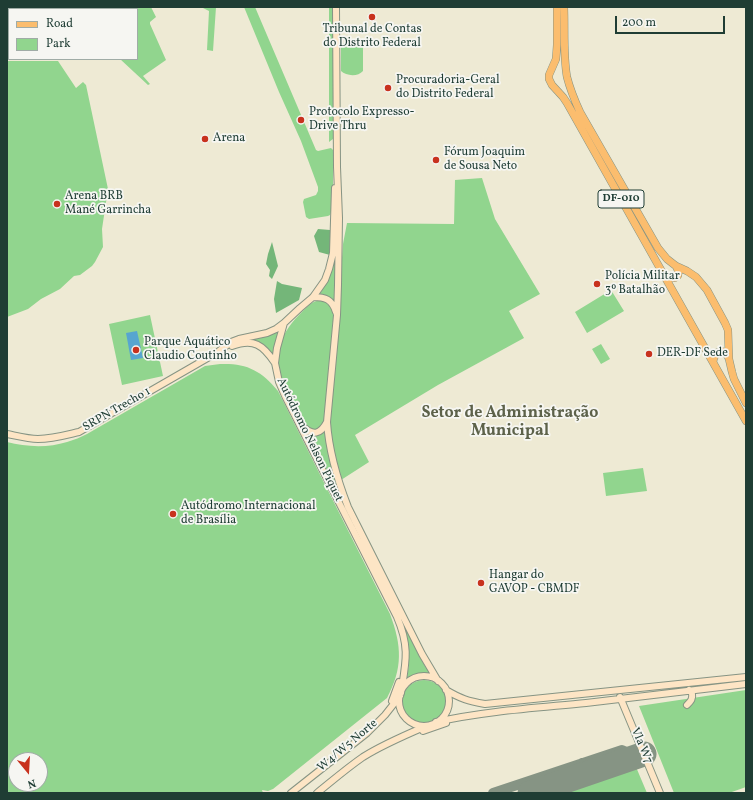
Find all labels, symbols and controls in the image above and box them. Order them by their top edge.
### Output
legend [8,8,138,60]
scale bar [617,8,727,34]
marker: Tribunal de Contas do Distrito Federal [367,12,377,22]
text: 200 m [622,15,656,31]
text: Road [46,16,73,32]
place label: Tribunal de Contas do Distrito Federal [322,23,422,51]
text: Park [46,36,71,52]
place label: Procuradoria-Geral do Distrito Federal [396,74,500,102]
marker: Procuradoria-Geral do Distrito Federal [383,83,393,93]
place label: Protocolo Expresso- Drive Thru [309,106,415,134]
marker: Protocolo Expresso- Drive Thru [296,115,306,125]
place label: Arena [213,132,245,146]
marker: Arena [200,134,210,144]
place label: Fórum Joaquim de Sousa Neto [444,146,525,174]
marker: Fórum Joaquim de Sousa Neto [431,155,441,165]
place label: Arena BRB Mané Garrincha [65,190,151,218]
road number: DF-010 [598,190,644,208]
marker: Arena BRB Mané Garrincha [52,199,62,209]
place label: Polícia Militar 3º Batalhão [605,270,680,298]
marker: Polícia Militar 3º Batalhão [592,279,602,289]
place label: Parque Aquático Claudio Coutinho [144,336,237,364]
marker: Parque Aquático Claudio Coutinho [131,345,141,355]
place label: DER-DF Sede [657,347,728,361]
marker: DER-DF Sede [644,349,654,359]
street label: Autódromo Nelson Piquet [273,376,345,504]
street label: SRPN Trecho 1 [80,385,154,435]
district label: Setor de Administração Municipal [422,404,598,442]
place label: Autódromo Internacional de Brasília [181,500,315,528]
marker: Autódromo Internacional de Brasília [168,509,178,519]
place label: Hangar do GAVOP - CBMDF [489,569,580,597]
marker: Hangar do GAVOP - CBMDF [476,578,486,588]
street label: W4/W5 Norte [315,717,381,775]
street label: Vla W7 [627,726,655,766]
north arrow [8,752,48,792]
text: N [25,775,38,791]

